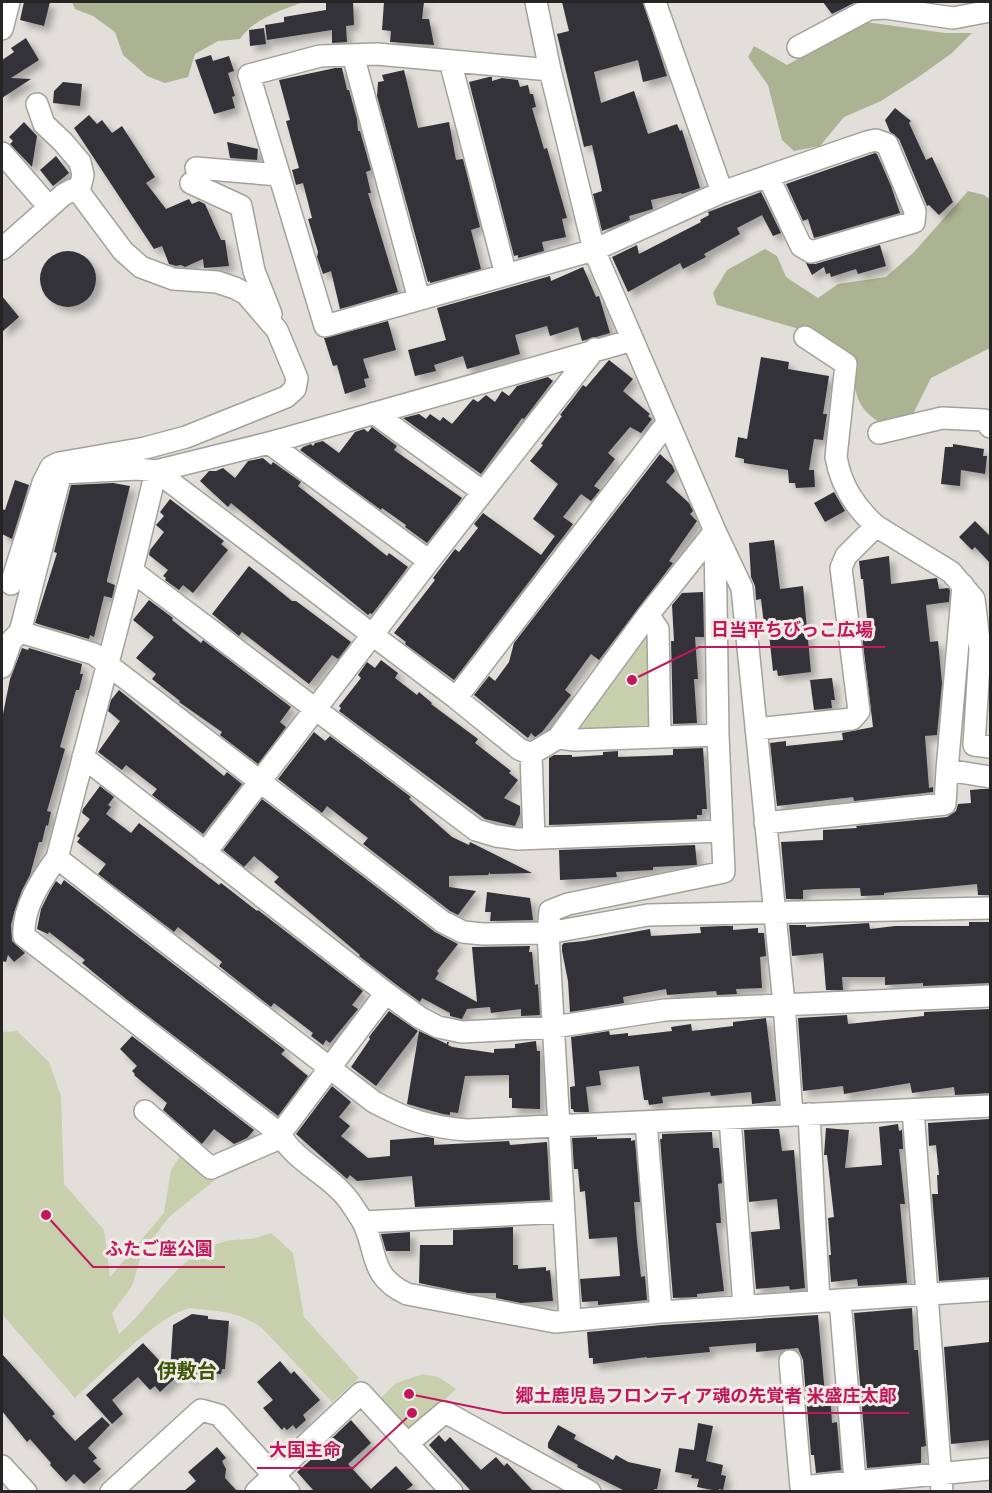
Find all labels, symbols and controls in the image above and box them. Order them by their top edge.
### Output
callout: 日当平ちびっこ広場 [699,611,885,647]
text: 日当平ちびっこ広場 [711,618,873,641]
callout: ふたご座公園 [93,1231,225,1267]
text: ふたご座公園 [105,1237,213,1260]
district label: 伊敷台 [157,1357,217,1384]
callout: 郷土鹿児島フロンティア魂の先覚者 米盛庄太郎 [503,1377,909,1413]
text: 郷土鹿児島フロンティア魂の先覚者 米盛庄太郎 [515,1384,897,1407]
callout: 大国主命 [257,1432,353,1468]
text: 大国主命 [269,1438,341,1461]

